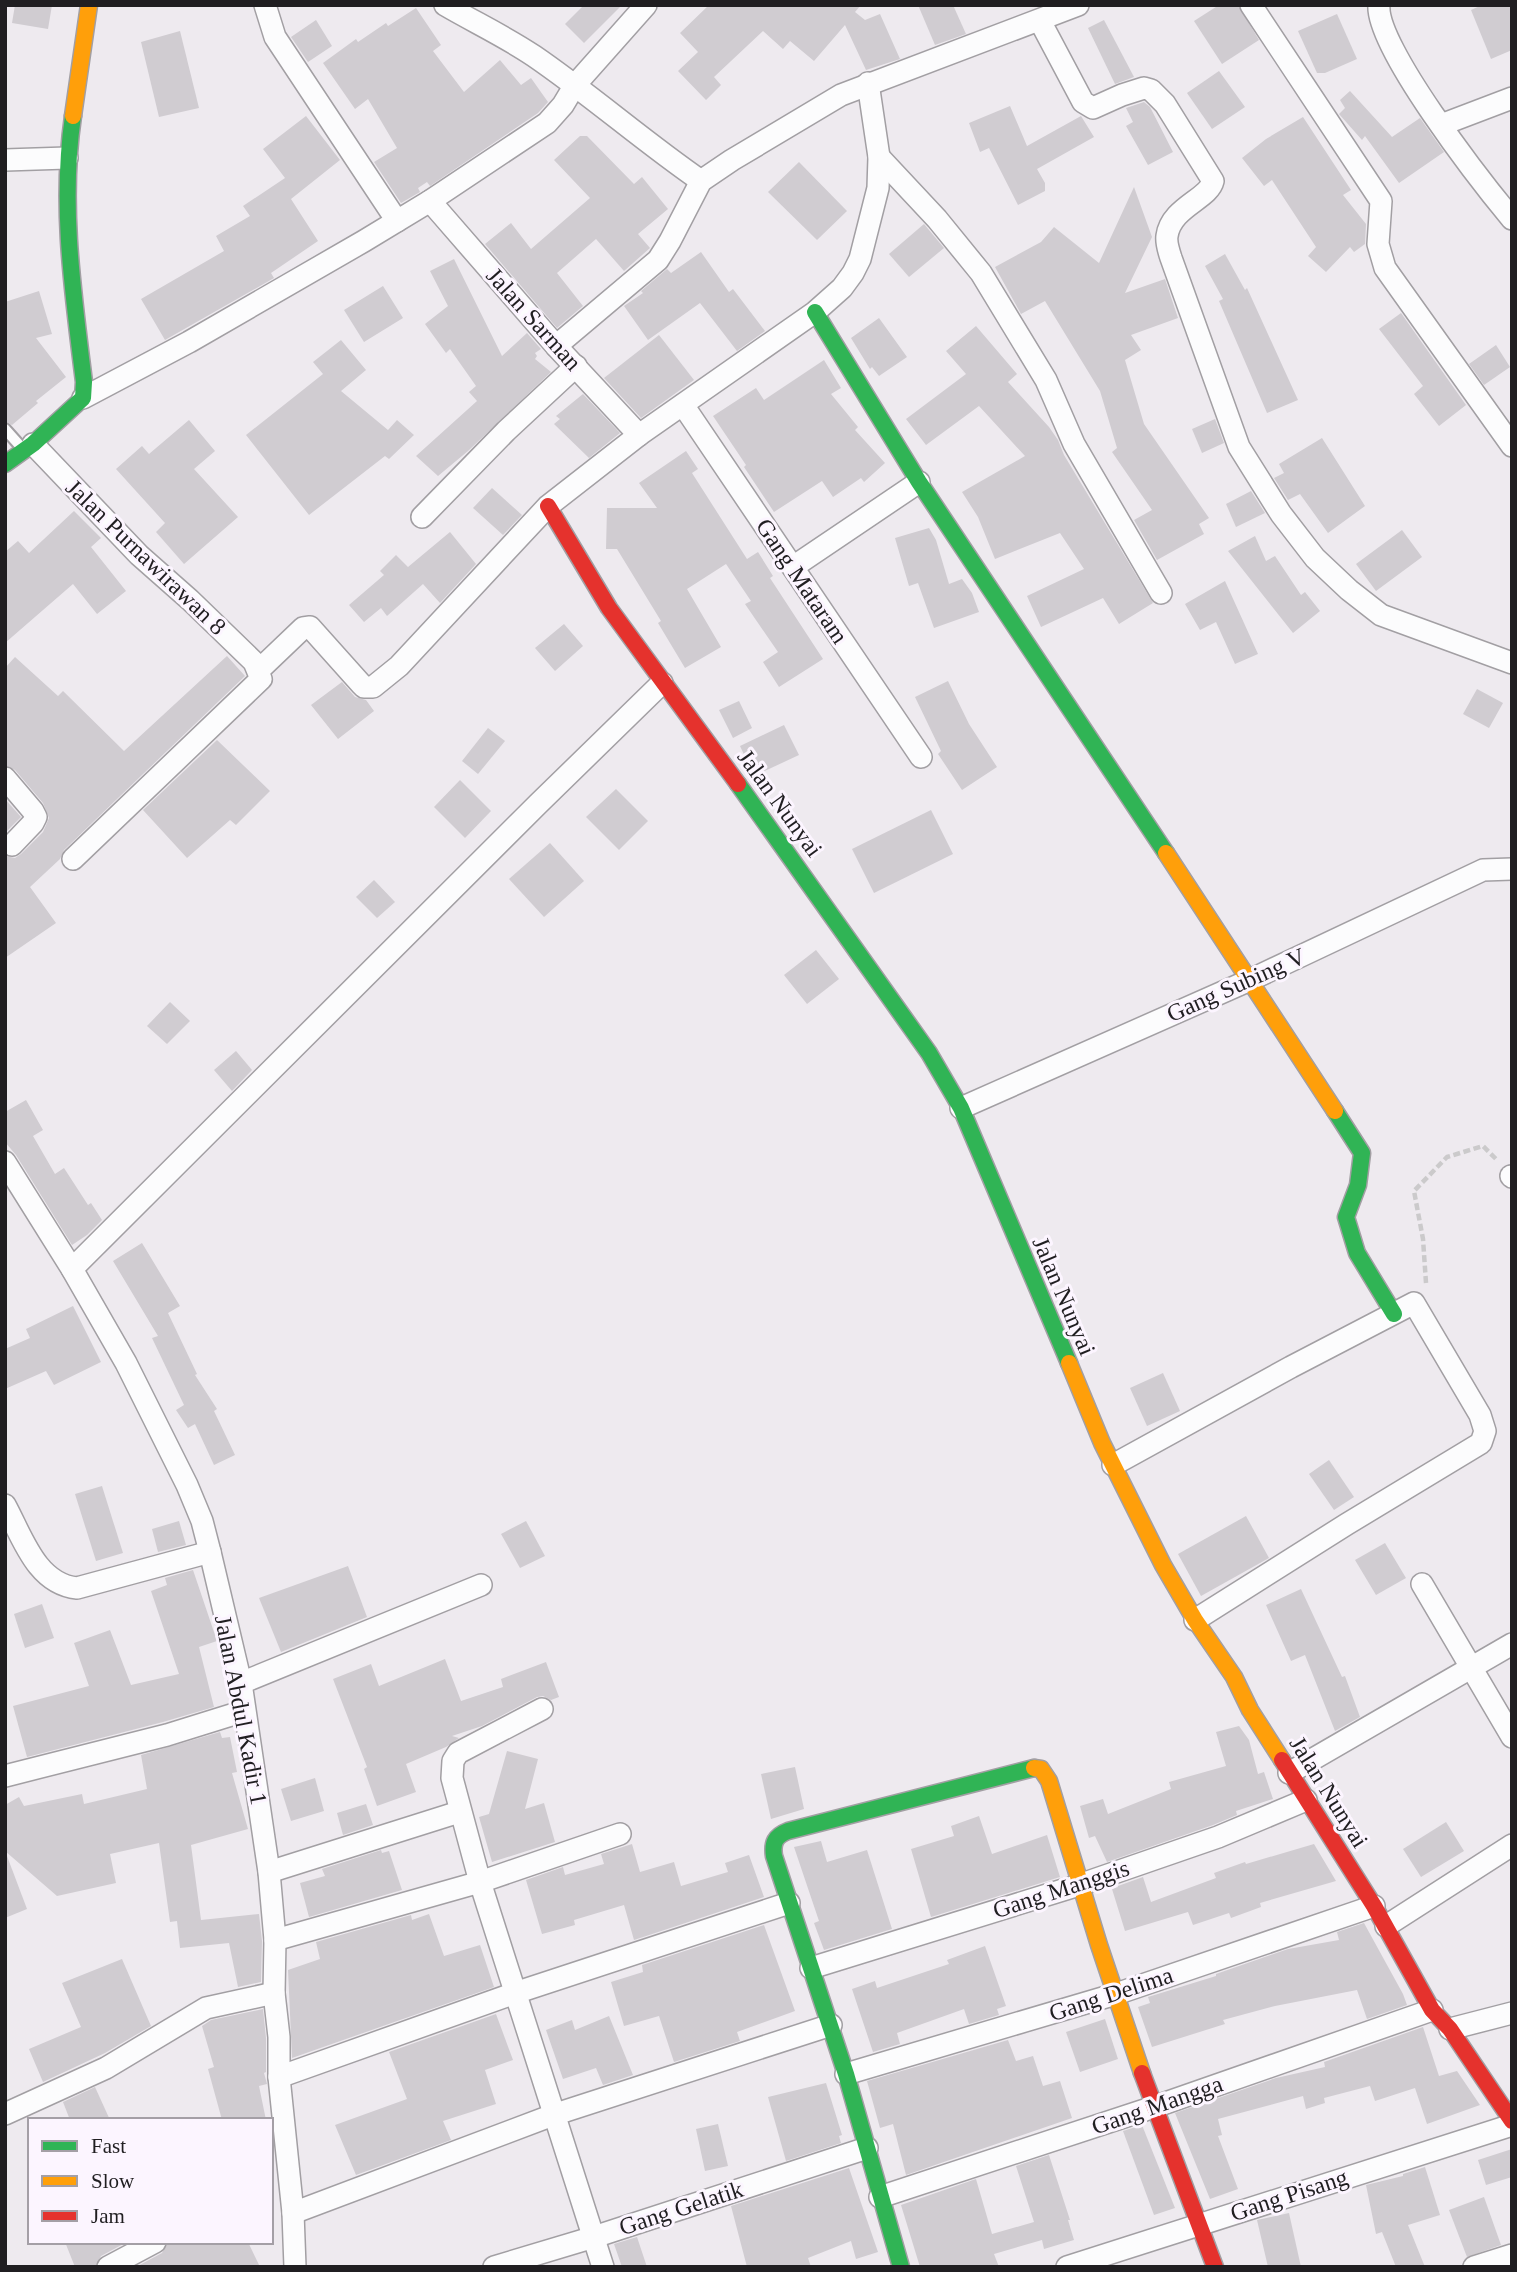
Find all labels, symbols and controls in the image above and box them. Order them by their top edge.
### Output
street label: Jalan Sarman [481,263,587,375]
street label: Jalan Purnawirawan 8 [61,474,231,640]
street label: Gang Mataram [751,514,853,648]
street label: Jalan Nunyai [732,744,828,862]
street label: Gang Subing V [1163,943,1310,1027]
street label: Jalan Nunyai [1027,1233,1101,1359]
street label: Jalan Abdul Kadir 1 [210,1613,272,1807]
street label: Jalan Nunyai [1285,1732,1374,1853]
street label: Gang Manggis [989,1855,1133,1923]
street label: Gang Delima [1046,1962,1177,2026]
street label: Gang Mangga [1088,2070,1226,2140]
legend [28,2118,273,2244]
text: Fast [91,2134,126,2158]
street label: Gang Pisang [1227,2164,1351,2226]
text: Slow [91,2169,135,2193]
street label: Gang Gelatik [616,2176,746,2240]
text: Jam [91,2204,125,2228]

